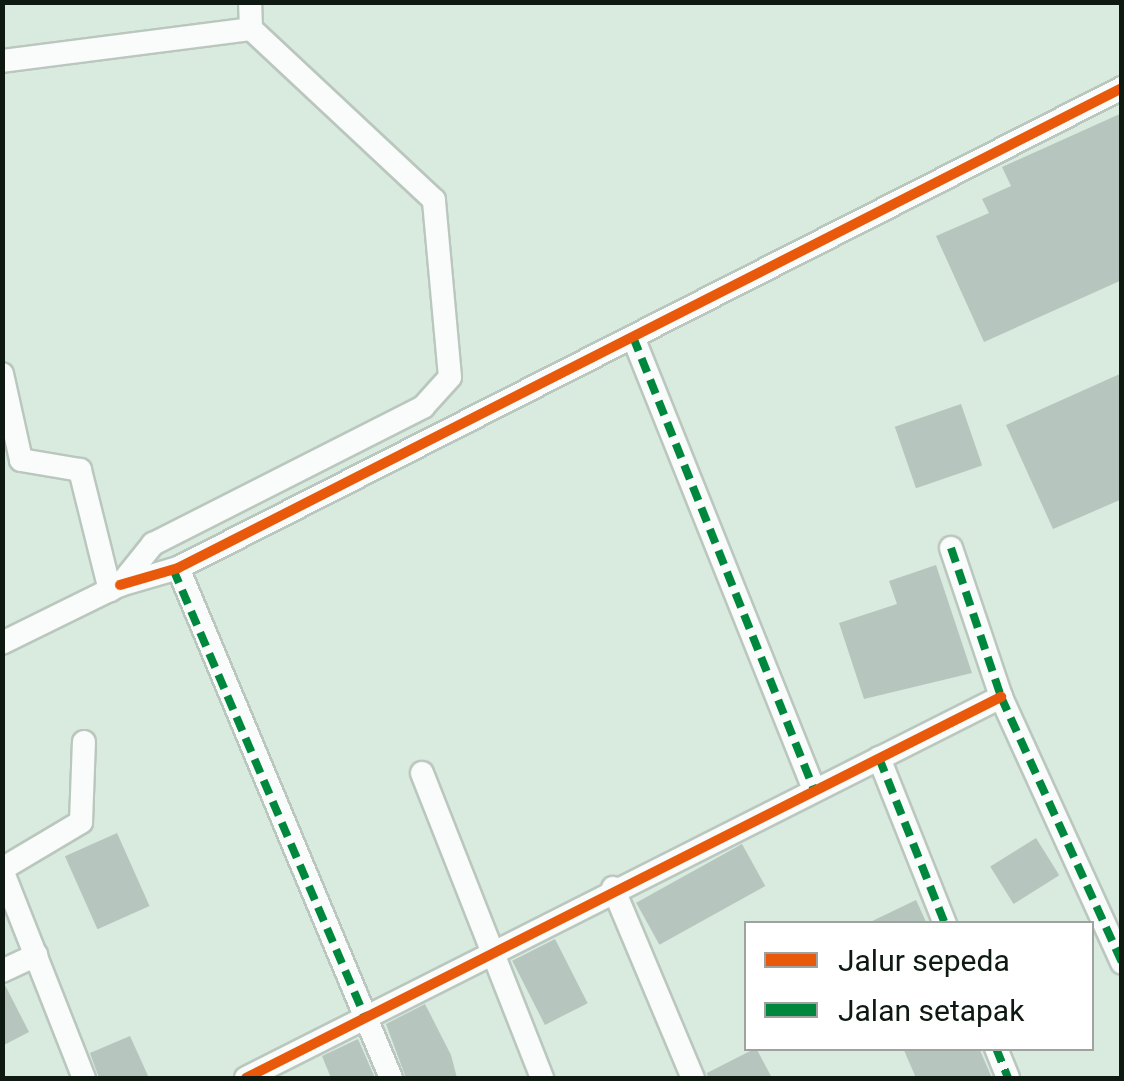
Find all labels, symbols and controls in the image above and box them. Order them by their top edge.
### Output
legend [744,921,1094,1051]
text: Jalur sepeda [838,943,1010,978]
text: Jalan setapak [838,993,1024,1028]

